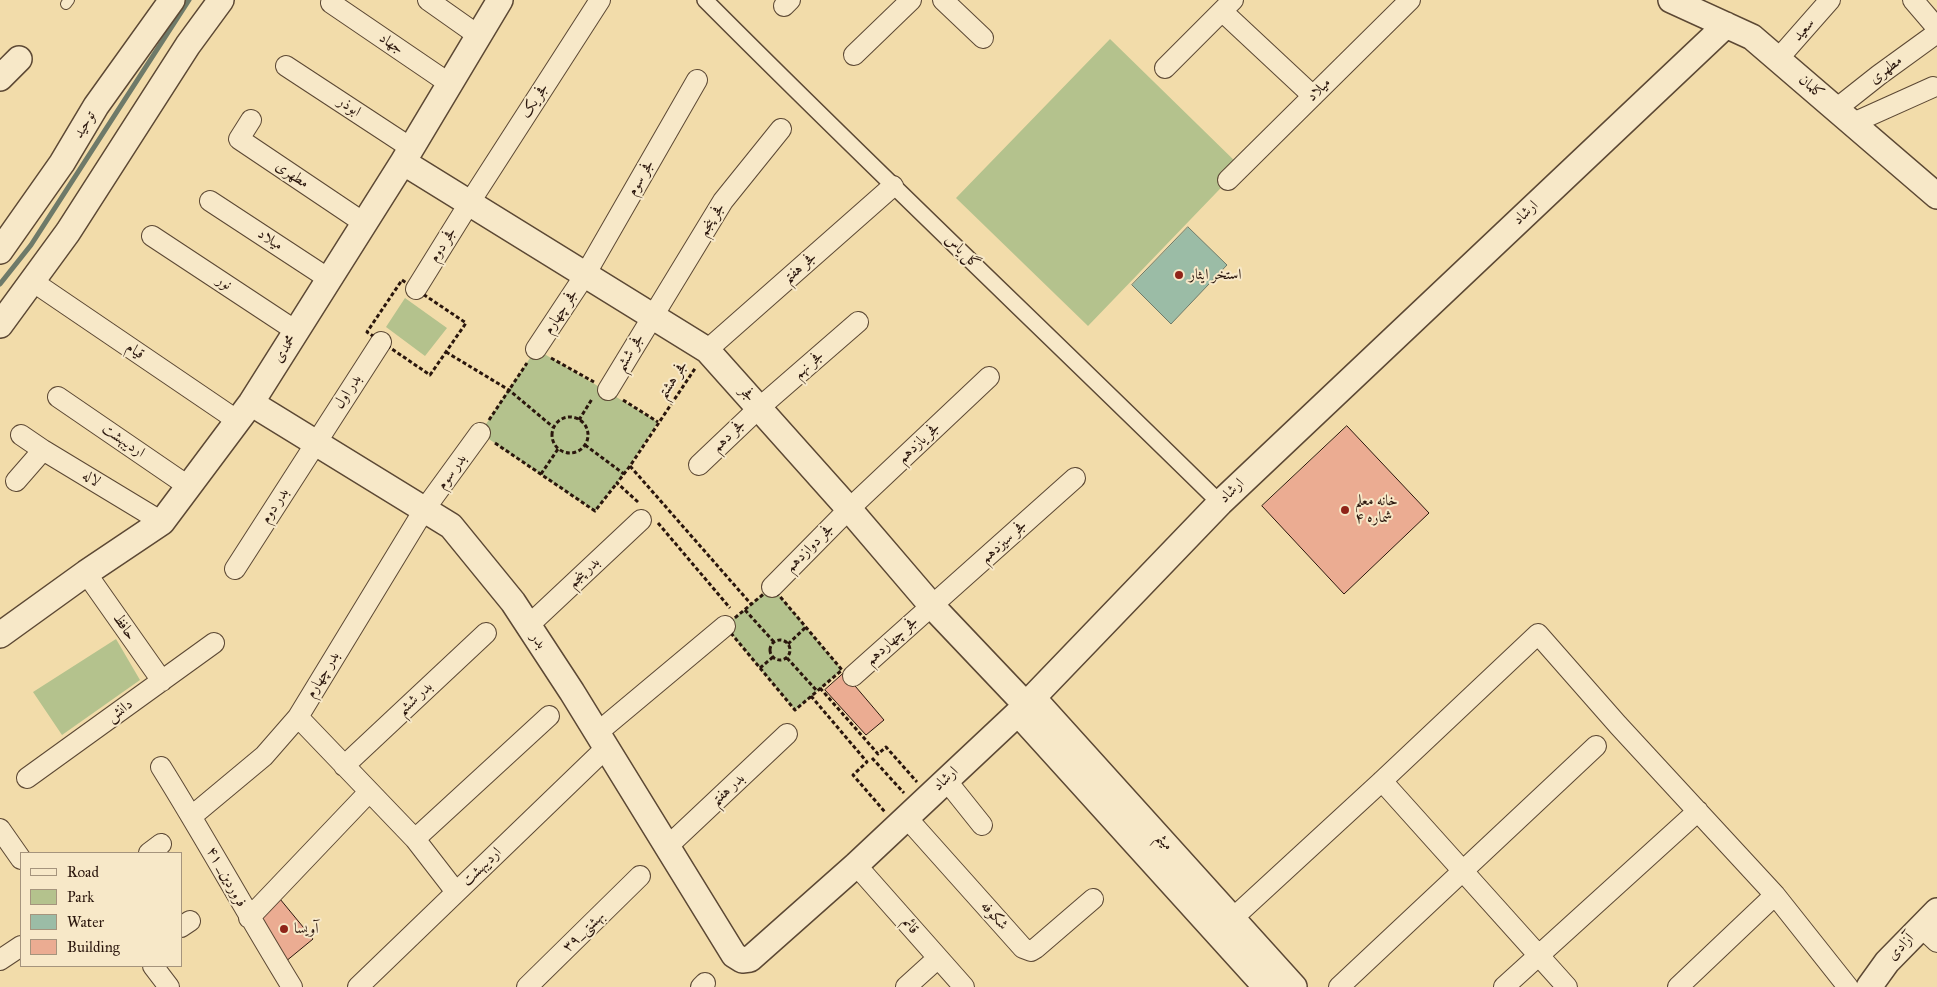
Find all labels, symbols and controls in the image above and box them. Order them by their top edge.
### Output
street label: سعید [1789,15,1819,45]
street label: جهاد [375,29,407,59]
street label: مطهری [1866,52,1906,88]
street label: کلمان [1795,71,1827,103]
street label: میلاد [1303,74,1335,106]
street label: فجر یک [517,80,553,122]
street label: ابوذر [334,93,364,121]
street label: توحید [70,108,100,142]
street label: مطهری [272,157,312,193]
street label: فجر سوم [624,157,658,199]
street label: ارشاد [1510,197,1542,229]
street label: فجر پنجم [695,200,729,240]
street label: فجر دوم [425,224,461,266]
street label: میلاد [254,225,286,255]
street label: گل یاس [941,231,983,273]
street label: فجر هفتم [779,248,821,288]
place label: استخر ایثار [1189,266,1242,284]
marker: استخر ایثار [1173,269,1185,281]
street label: نور [213,272,235,294]
street label: فجر چهارم [540,286,582,338]
street label: فجر ششم [612,331,648,375]
street label: محمدی [270,332,300,366]
street label: قیام [122,338,148,364]
street label: فجر نهم [790,347,828,383]
street label: فجر هشتم [654,358,692,402]
street label: بدر اول [330,371,366,413]
street label: فجر [735,382,759,406]
street label: فجر دهم [709,416,749,456]
street label: فجر یازدهم [894,419,944,467]
street label: اردیبهشت [98,420,148,462]
street label: بدر سوم [433,451,471,493]
street label: لاله [79,467,103,491]
street label: ارشاد [1216,475,1248,507]
street label: بدر دوم [257,485,293,527]
place label: خانه معلم شماره ۴ [1355,492,1398,527]
marker: خانه معلم شماره ۴ [1339,504,1351,516]
street label: فجر سیزدهم [977,516,1031,568]
street label: فجر دوازدهم [782,520,838,576]
street label: بدر پنجم [564,554,604,592]
street label: حافظ [109,610,139,644]
street label: فجر چهاردهم [862,613,922,669]
street label: بدر [526,629,550,653]
street label: بدر چهارم [302,649,344,701]
street label: بدر ششم [394,678,436,720]
street label: دانش [104,696,136,726]
street label: ارشاد [930,763,962,795]
street label: بدر هفتم [707,770,749,810]
street label: میثم [1151,829,1177,855]
street label: ۴۱ _فروردین [202,844,250,910]
street label: اردیبهشت [458,844,506,890]
legend [20,852,182,967]
text: Road [67,863,99,881]
text: Park [67,888,94,906]
street label: شکوفه [976,898,1012,934]
street label: ۳۹_بهشتی [559,908,609,956]
text: Water [67,913,104,931]
street label: قائم [898,914,922,938]
place label: آویسا [294,920,319,938]
marker: آویسا [278,923,290,935]
street label: آزادی [1884,930,1918,964]
text: Building [67,938,120,956]

